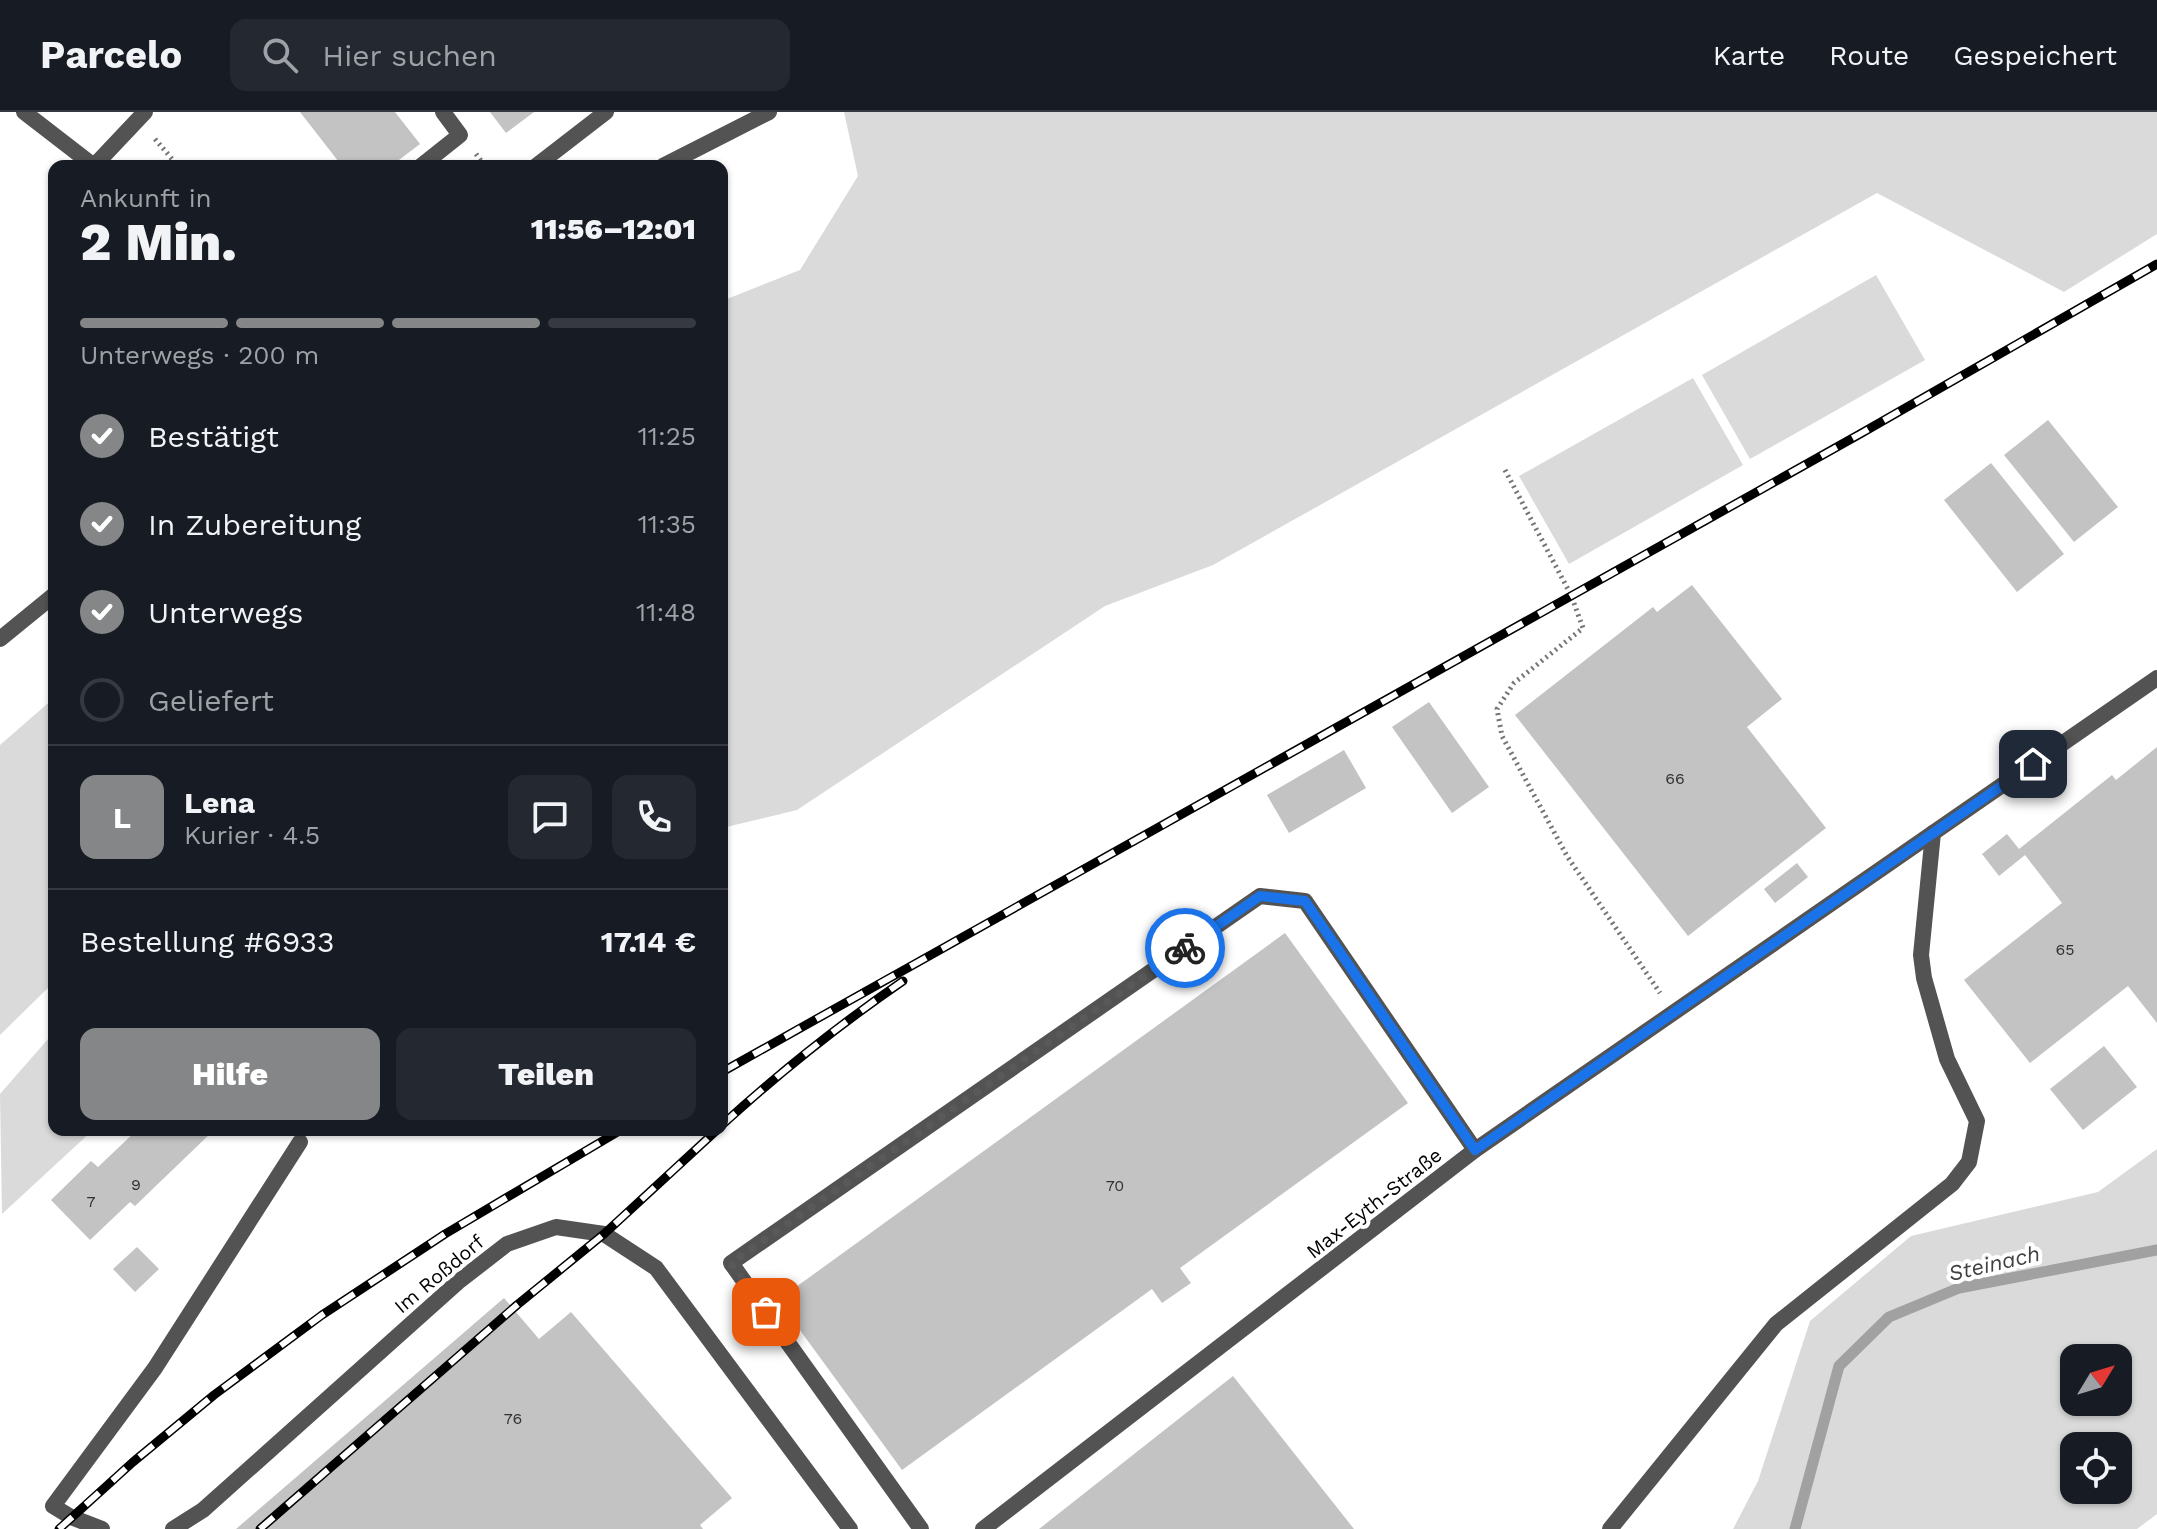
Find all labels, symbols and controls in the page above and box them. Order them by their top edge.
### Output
search box [230,19,790,91]
text: Parcelo [40,33,182,77]
icon: search [258,33,302,77]
text: Hier suchen [322,38,497,73]
text: Karte [1713,39,1785,72]
text: Route [1829,39,1909,72]
text: Gespeichert [1953,39,2117,72]
text: Ankunft in [80,183,212,213]
text: 11:56–12:01 [531,211,696,246]
text: 2 Min. [80,212,237,273]
text: Unterwegs · 200 m [80,340,319,370]
icon: check [80,414,124,458]
text: Bestätigt [148,419,279,454]
text: 11:25 [638,421,696,451]
icon: check [80,502,124,546]
text: In Zubereitung [148,507,361,542]
text: 11:35 [638,509,696,539]
icon: check [80,590,124,634]
text: Unterwegs [148,595,303,630]
text: 11:48 [636,597,696,627]
text: Geliefert [148,683,274,718]
pin [1999,730,2067,798]
icon: home [2011,742,2055,786]
house number: 66 [1665,769,1685,788]
button: chat [508,775,592,859]
button: phone [612,775,696,859]
text: Lena [184,785,255,820]
text: L [113,800,131,835]
text: Kurier · 4.5 [184,820,320,850]
courier [1145,908,1225,988]
text: Bestellung #6933 [80,924,335,959]
text: 17.14 € [601,924,696,959]
icon: bike [1163,926,1207,970]
house number: 65 [2055,940,2075,959]
button: Hilfe [80,1028,380,1120]
button: Teilen [396,1028,696,1120]
street label: Max-Eyth-Straße [1301,1143,1447,1263]
house number: 9 [131,1175,141,1194]
house number: 70 [1106,1176,1124,1195]
house number: 7 [87,1192,96,1211]
street label: Im Roßdorf [389,1230,489,1318]
water label: Steinach [1946,1241,2042,1286]
pin [732,1278,800,1346]
icon: bag [744,1290,788,1334]
north arrow [2060,1344,2132,1416]
map controls [2060,1344,2132,1504]
house number: 76 [504,1409,522,1428]
button: locate [2060,1432,2132,1504]

